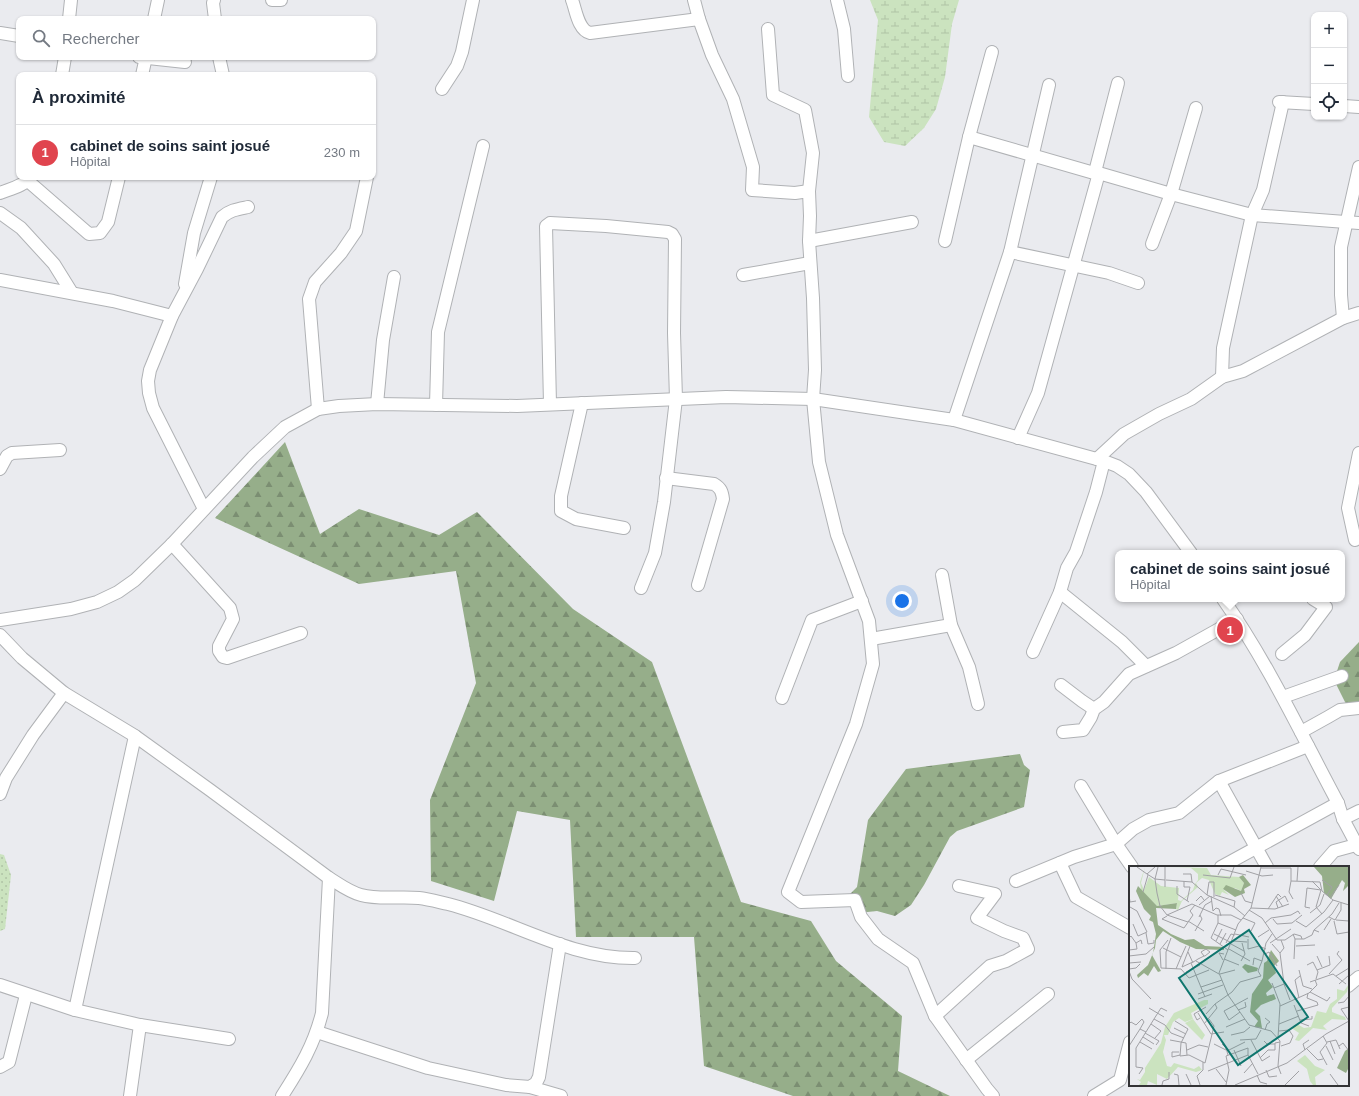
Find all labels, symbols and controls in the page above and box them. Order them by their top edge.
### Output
map controls [1311,12,1347,120]
button: + [1311,12,1347,48]
search box [16,16,376,60]
icon: search [30,27,52,49]
text: Rechercher [62,30,140,47]
button: − [1311,48,1347,84]
button: locate [1311,84,1347,120]
text: À proximité [32,88,126,107]
text: cabinet de soins saint josué [70,137,270,154]
text: 1 [41,145,49,160]
text: 230 m [324,145,360,160]
text: Hôpital [70,154,110,169]
popup [1115,550,1345,602]
text: cabinet de soins saint josué [1130,560,1330,577]
text: Hôpital [1130,577,1170,592]
your location [892,591,912,611]
pin: 1 [1217,615,1243,645]
inset map [1129,866,1349,1086]

